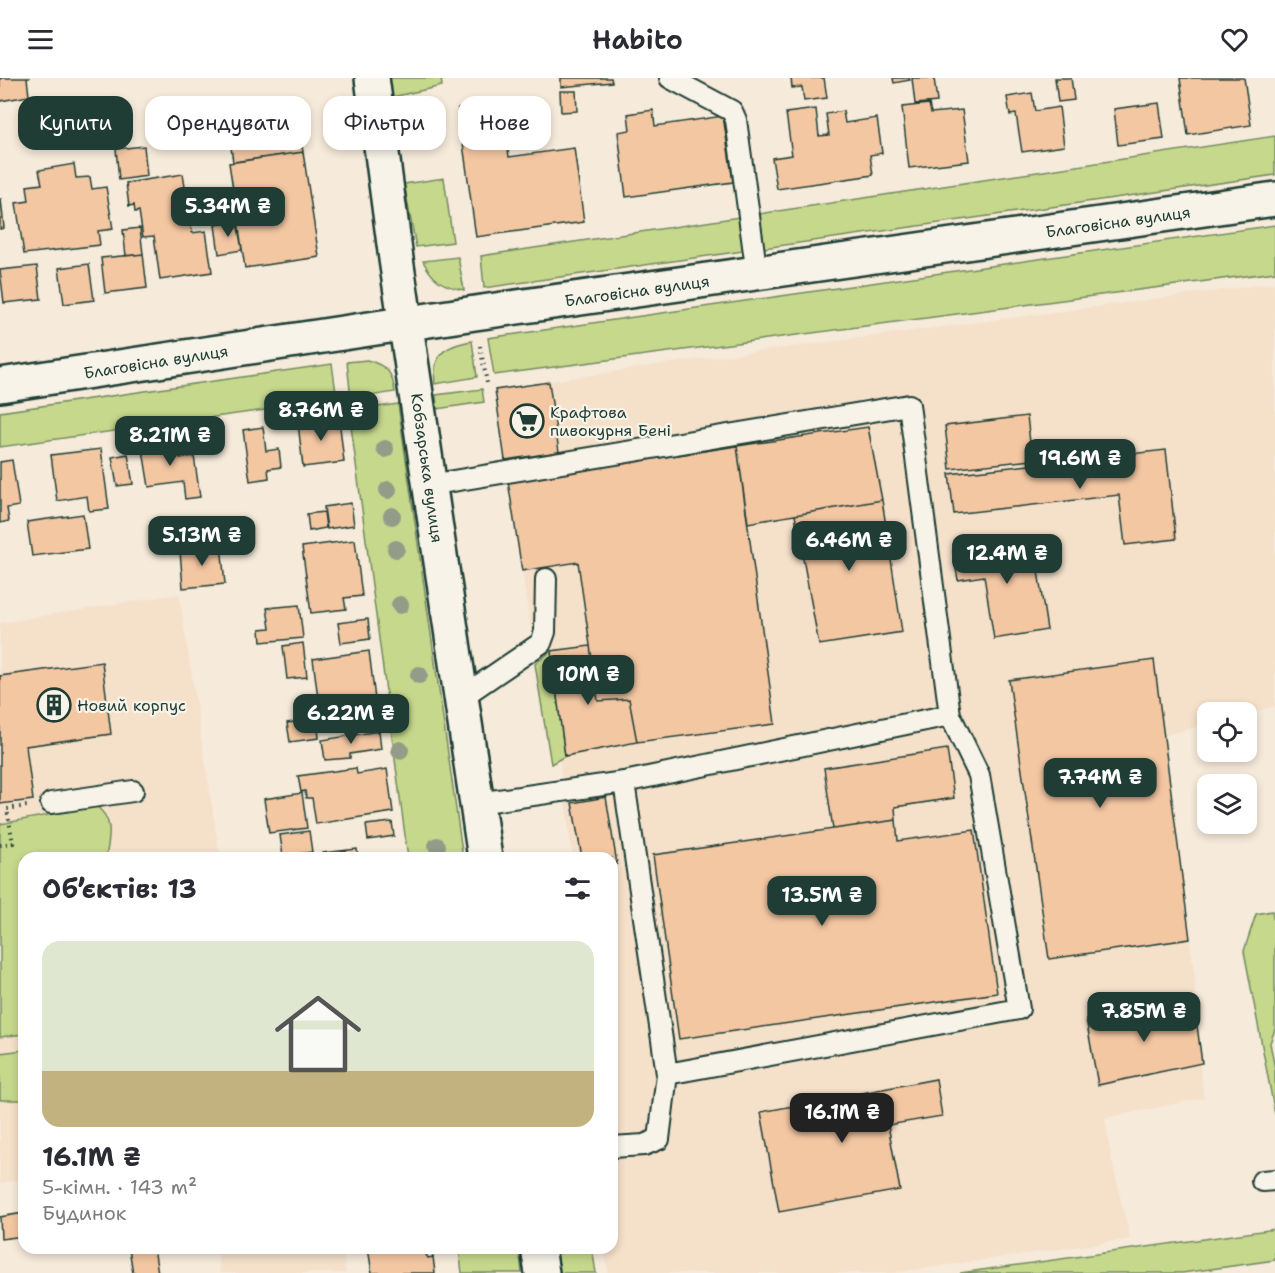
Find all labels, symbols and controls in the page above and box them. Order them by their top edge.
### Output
text: Habito [592,21,683,58]
icon: menu [24,23,57,56]
icon: heart [1218,23,1251,56]
chip: Купити [18,96,133,150]
chip: Орендувати [145,96,311,150]
chip: Фільтри [323,96,446,150]
chip: Нове [458,96,551,150]
pin: 5.34M ₴ [173,187,283,238]
text: 5.34M ₴ [185,193,271,219]
street label: Благовісна вулиця [1044,201,1192,243]
street label: Благовісна вулиця [563,270,711,312]
street label: Благовісна вулиця [82,340,230,384]
pin: 8.76M ₴ [266,391,376,442]
street label: Кобзарська вулиця [406,392,448,544]
text: 8.76M ₴ [278,397,364,423]
place label: Крафтова пивокурня Бені [550,402,671,441]
supermarket icon: Крафтова пивокурня Бені [509,403,545,439]
pin: 8.21M ₴ [115,416,225,467]
text: 8.21M ₴ [129,422,211,448]
pin: 19.6M ₴ [1025,439,1135,490]
text: 19.6M ₴ [1039,445,1121,471]
pin: 5.13M ₴ [147,516,257,567]
pin: 6.46M ₴ [794,521,904,572]
text: 5.13M ₴ [162,522,242,548]
text: 6.46M ₴ [806,527,892,553]
pin: 12.4M ₴ [952,534,1062,585]
text: 12.4M ₴ [966,540,1048,566]
pin: 10M ₴ [546,655,630,706]
text: 10M ₴ [556,661,620,687]
building icon: Новий корпус [36,687,72,723]
pin: 6.22M ₴ [296,694,406,745]
place label: Новий корпус [77,695,186,716]
text: 6.22M ₴ [307,700,395,726]
map controls [1197,702,1257,834]
button: locate [1197,702,1257,762]
pin: 7.74M ₴ [1045,758,1155,809]
text: 7.74M ₴ [1058,764,1142,790]
button: layers [1197,774,1257,834]
text: Об’єктів: 13 [42,871,197,906]
icon: filters [561,872,594,905]
pin: 13.5M ₴ [767,876,877,927]
text: 13.5M ₴ [781,882,863,908]
icon: home [264,980,372,1088]
pin: 7.85M ₴ [1089,992,1199,1043]
text: 7.85M ₴ [1101,998,1187,1024]
pin: 16.1M ₴ [787,1093,897,1144]
text: 16.1M ₴ [804,1099,880,1125]
text: 16.1M ₴ [42,1139,141,1174]
text: 5-кімн. · 143 m² [42,1174,197,1200]
text: Будинок [42,1200,126,1226]

